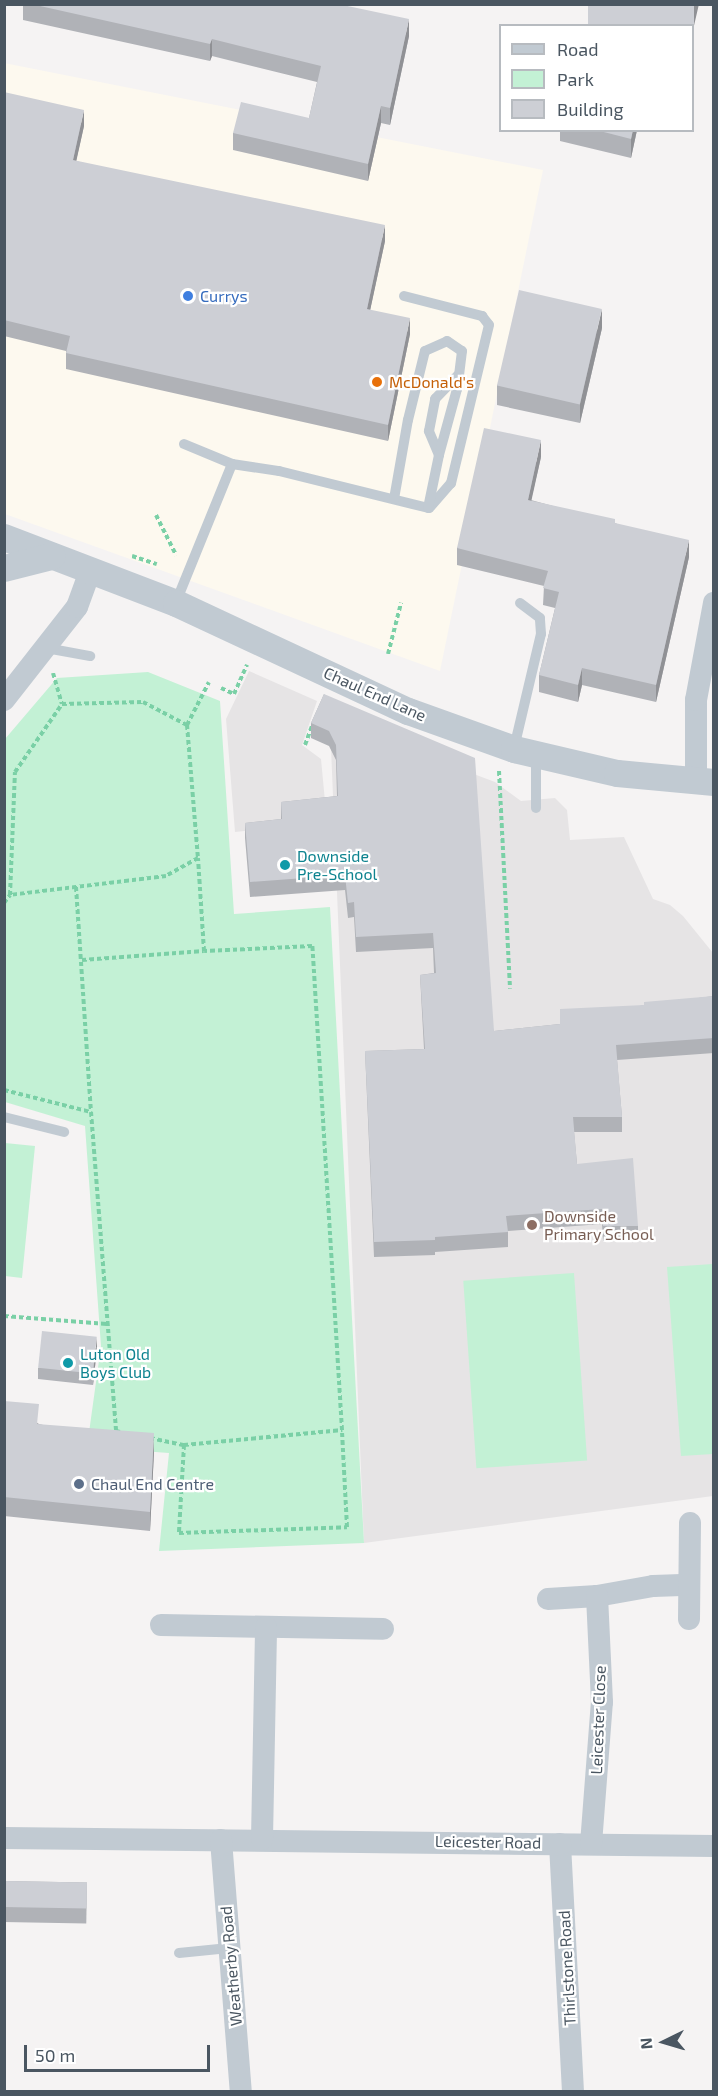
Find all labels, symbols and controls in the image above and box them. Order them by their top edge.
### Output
legend [499,24,694,132]
text: Road [557,38,598,60]
text: Park [557,68,594,90]
text: Building [557,98,624,120]
place label: Currys [200,286,248,306]
marker: Currys [181,289,195,303]
place label: McDonald's [389,372,474,392]
marker: McDonald's [370,375,384,389]
street label: Chaul End Lane [321,663,429,725]
place label: Downside Pre-School [297,846,377,884]
marker: Downside Pre-School [278,858,292,872]
place label: Downside Primary School [544,1206,654,1244]
marker: Downside Primary School [525,1218,539,1232]
place label: Luton Old Boys Club [80,1344,151,1382]
marker: Luton Old Boys Club [61,1356,75,1370]
place label: Chaul End Centre [91,1474,215,1494]
marker: Chaul End Centre [72,1477,86,1491]
street label: Leicester Close [586,1665,610,1775]
street label: Leicester Road [434,1831,542,1853]
street label: Weatherby Road [216,1905,246,2027]
street label: Thirlstone Road [554,1910,580,2026]
north arrow [634,2012,694,2072]
scale bar [27,2033,213,2071]
text: N [636,2037,656,2050]
text: 50 m [35,2044,75,2066]

